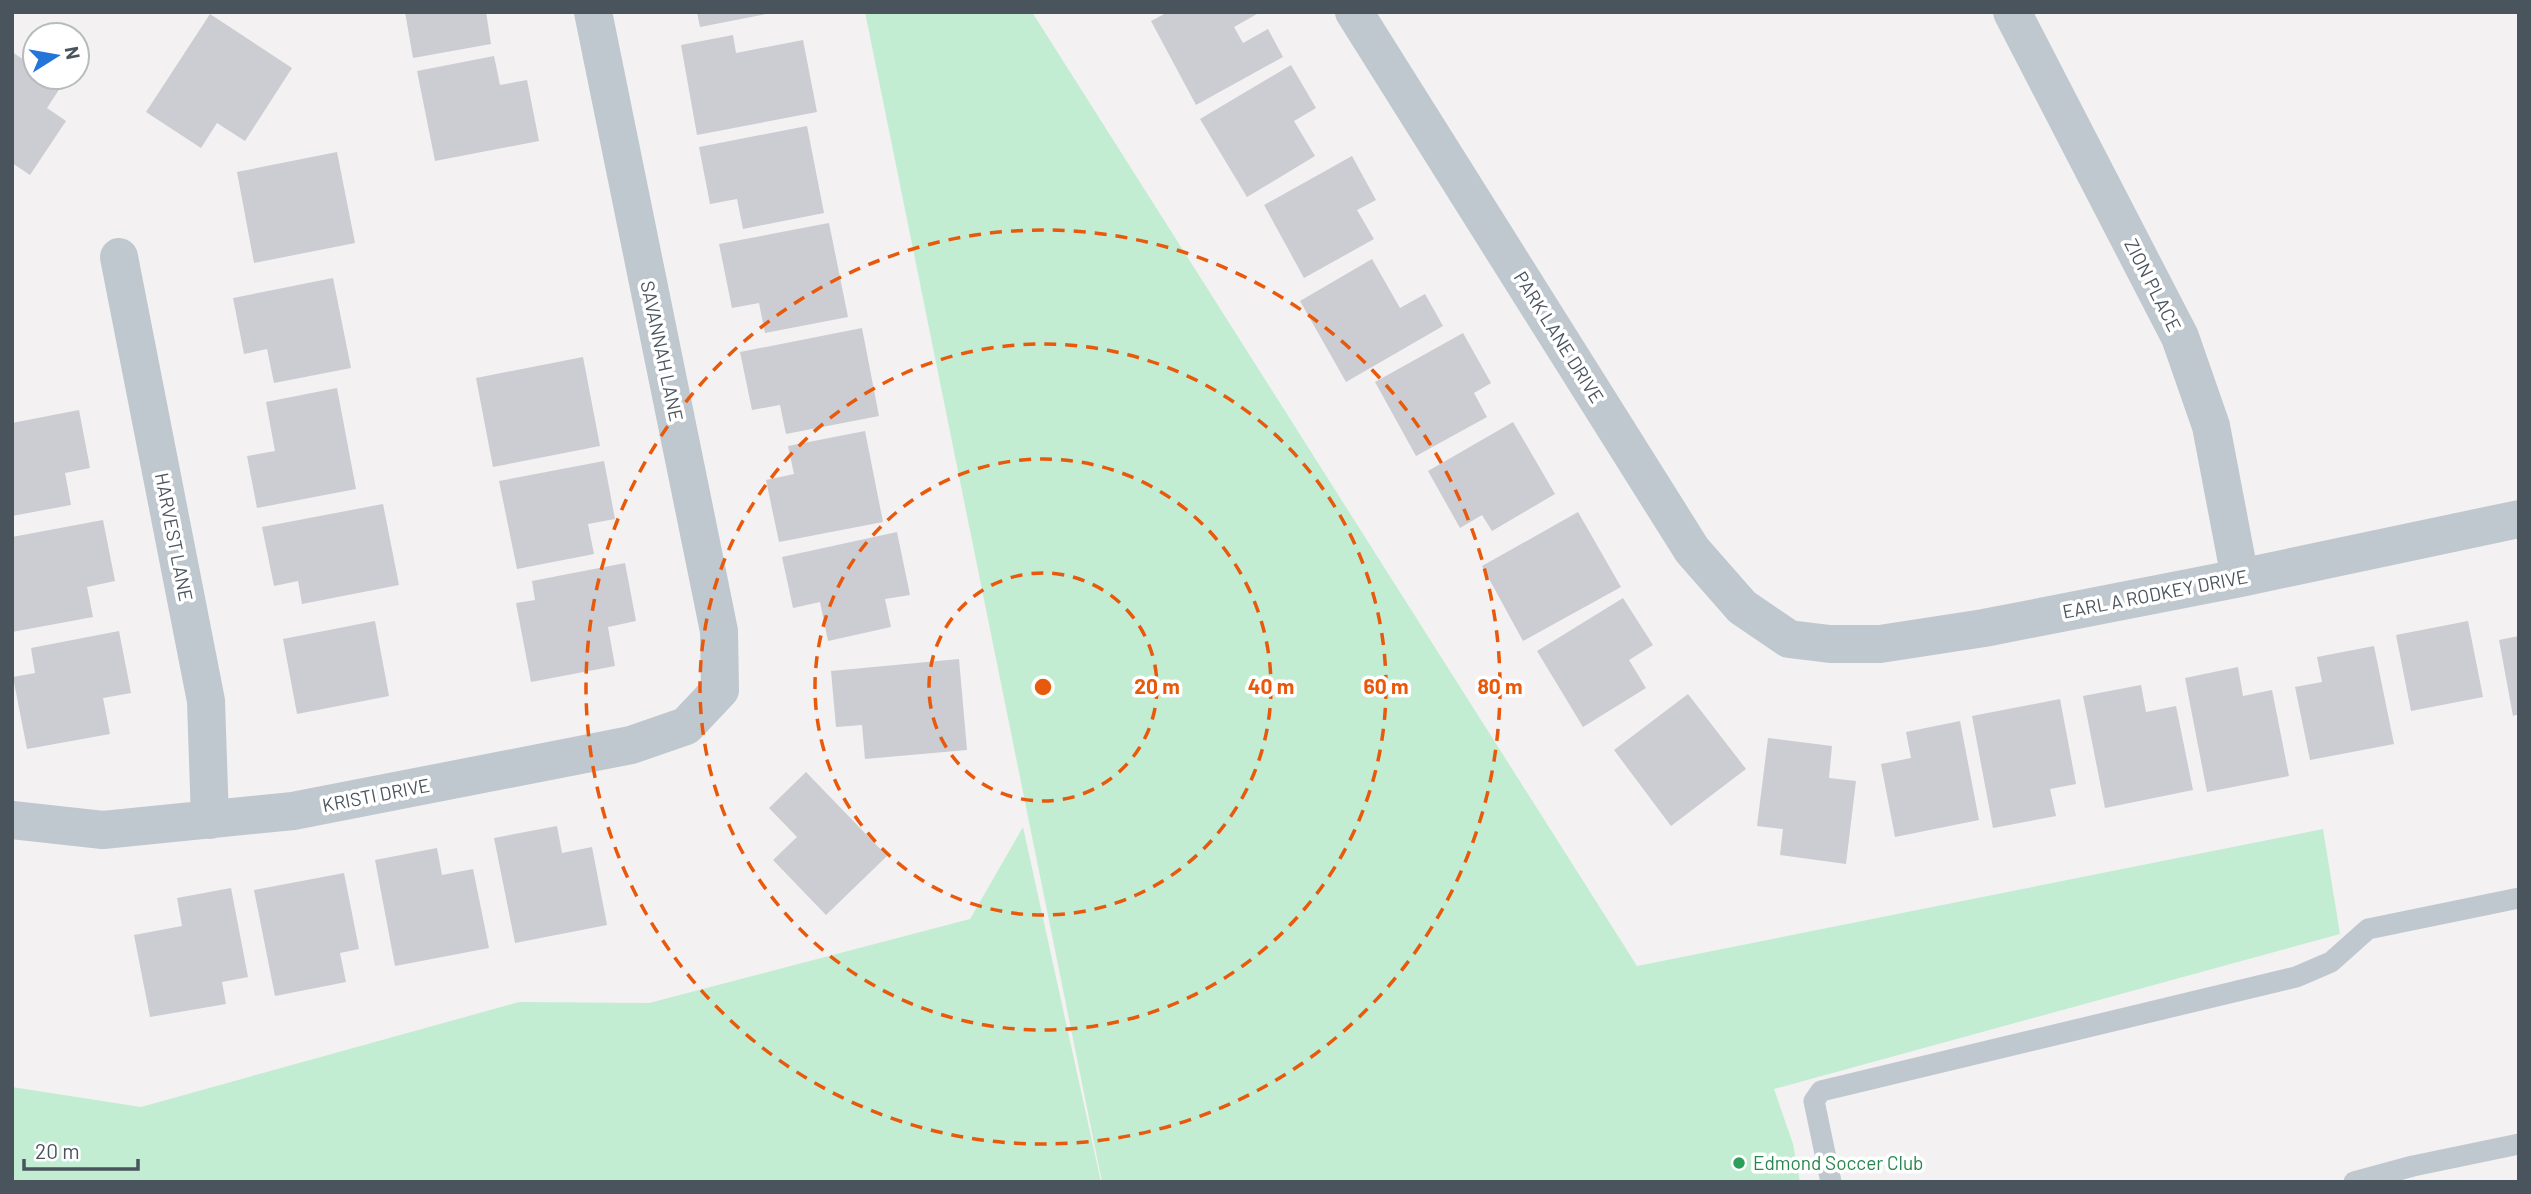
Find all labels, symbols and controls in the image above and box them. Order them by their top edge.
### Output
north arrow [21,21,91,91]
text: N [61,44,86,61]
street label: ZION PLACE [2120,235,2187,335]
street label: PARK LANE DRIVE [1510,267,1609,407]
street label: SAVANNAH LANE [636,279,689,423]
street label: HARVEST LANE [151,471,198,603]
street label: EARL A RODKEY DRIVE [2060,564,2249,623]
text: 20 m [1134,673,1180,698]
text: 40 m [1248,673,1294,698]
text: 60 m [1364,673,1408,698]
text: 80 m [1477,673,1523,698]
centre of rings [1031,675,1055,699]
street label: KRISTI DRIVE [320,773,432,816]
scale bar [24,1128,138,1172]
text: 20 m [35,1138,80,1163]
place label: Edmond Soccer Club [1753,1151,1924,1174]
marker: Edmond Soccer Club [1731,1155,1747,1171]

